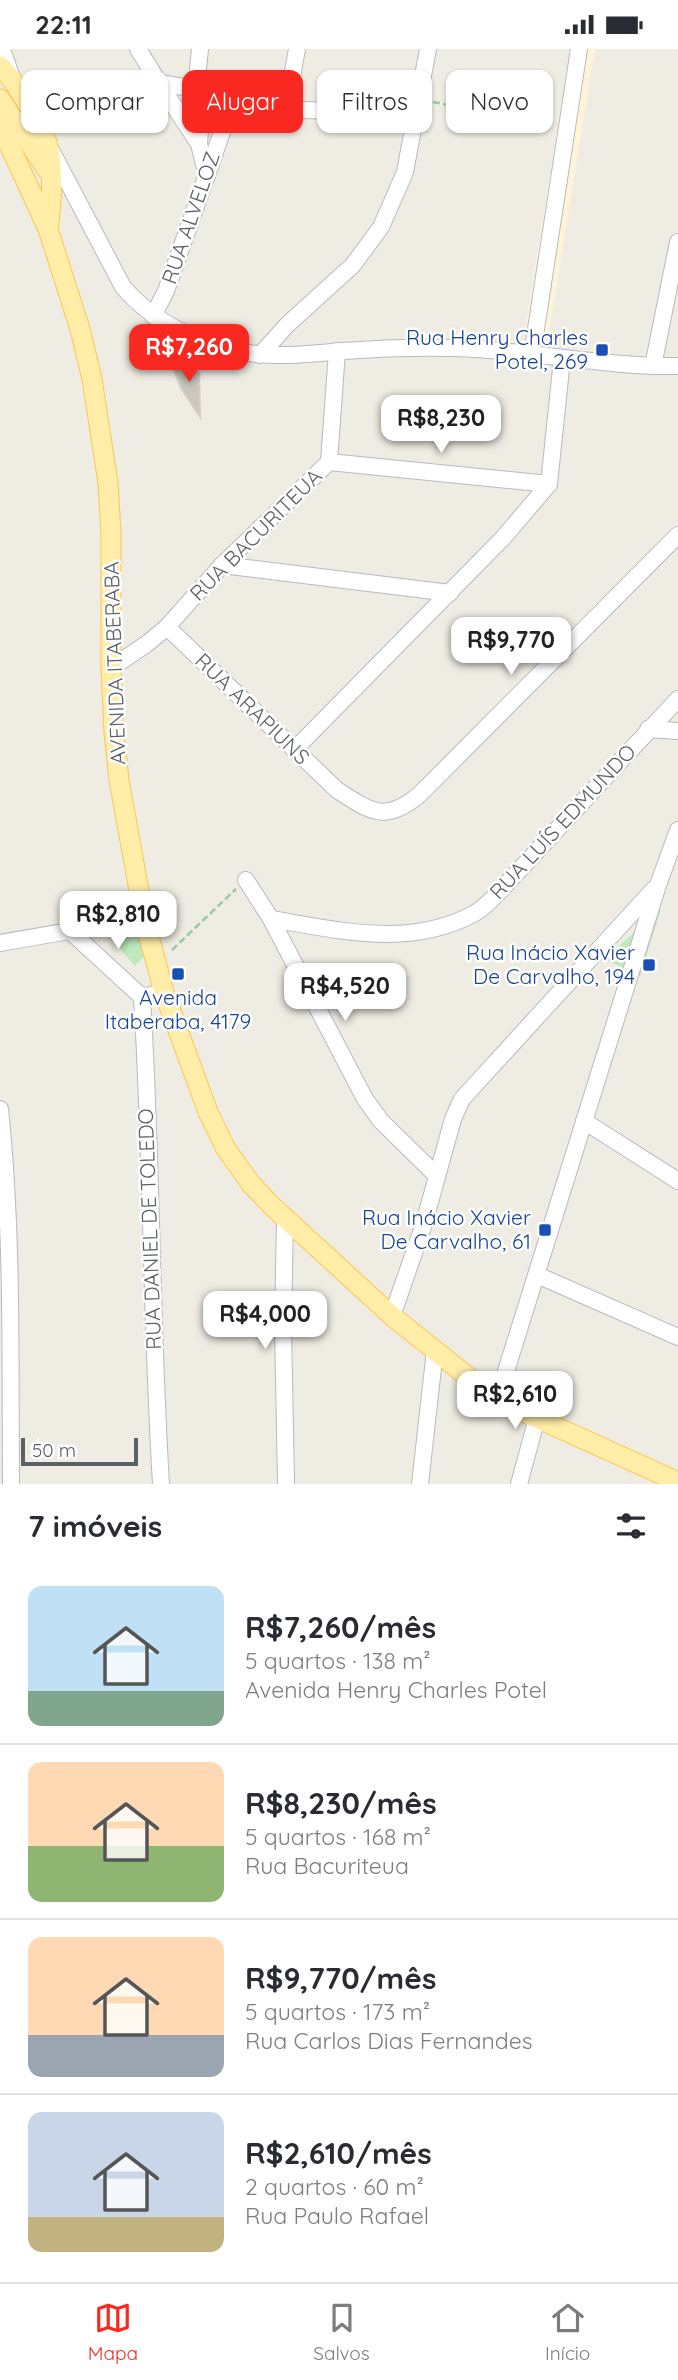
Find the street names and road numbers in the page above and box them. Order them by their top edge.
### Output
street label: RUA ALVELOZ [155,148,225,287]
street label: RUA BACURITEUA [184,463,327,606]
street label: AVENIDA ITABERABA [97,561,131,765]
street label: RUA ARAPIUNS [190,647,315,769]
street label: RUA LUÍS EDMUNDO [484,738,641,904]
street label: RUA DANIEL DE TOLEDO [132,1108,166,1350]

